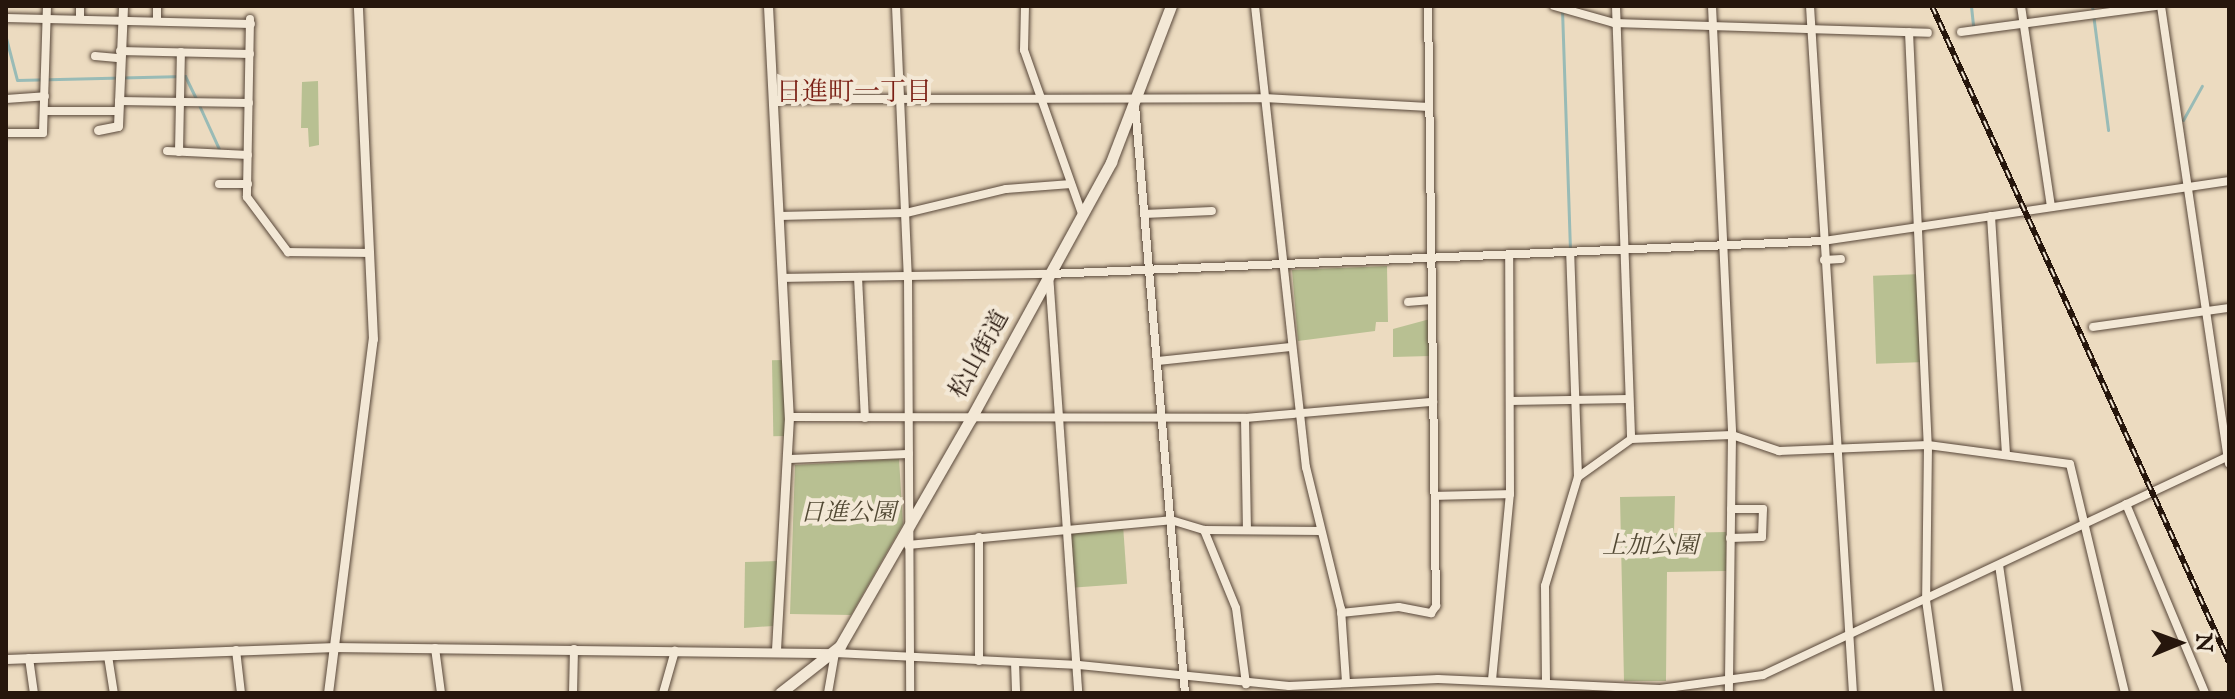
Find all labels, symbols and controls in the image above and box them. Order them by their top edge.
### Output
district label: 日進町一丁目 [776,77,932,109]
street label: 松山街道 [944,306,1016,404]
park label: 日進公園 [800,500,896,528]
park label: 上加公園 [1602,533,1698,561]
north arrow [2139,603,2219,683]
text: N [2189,633,2217,652]

